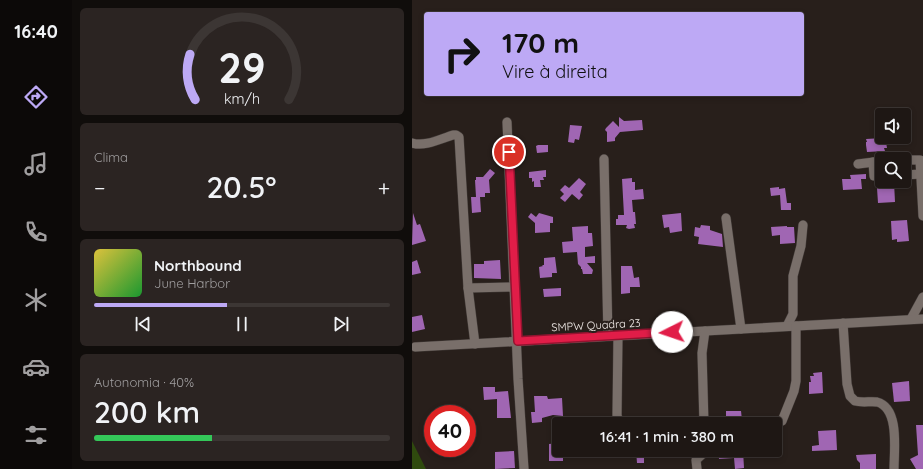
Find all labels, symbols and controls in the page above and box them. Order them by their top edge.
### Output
text: 16:40 [14,20,58,43]
text: 170 m [502,25,579,60]
icon: right [436,28,488,80]
text: 29 [218,40,266,92]
text: Vire à direita [502,60,608,83]
icon: directions [22,83,50,111]
text: km/h [224,89,260,107]
map controls [875,108,911,188]
button: sound [875,108,911,144]
pin [492,135,526,169]
icon: arrive [498,141,520,163]
text: Clima [94,149,128,165]
icon: music [22,150,50,178]
button: search [875,152,911,188]
text: 20.5° [206,168,277,206]
text: − [94,174,105,202]
text: + [378,174,390,202]
icon: phone [22,218,50,246]
text: Northbound [154,256,242,275]
text: June Harbor [154,275,230,291]
icon: climate [22,286,50,314]
position arrow [651,311,693,353]
icon: previous [132,313,154,335]
icon: pause [231,313,253,335]
icon: next [330,313,352,335]
street label: SMPW Quadra 23 [551,316,641,334]
icon: car [22,353,50,381]
text: Autonomia · 40% [94,374,194,390]
text: 200 km [94,393,200,431]
speed limit sign: 40 [424,405,476,457]
icon: filters [22,421,50,449]
text: 16:41 · 1 min · 380 m [600,427,734,446]

